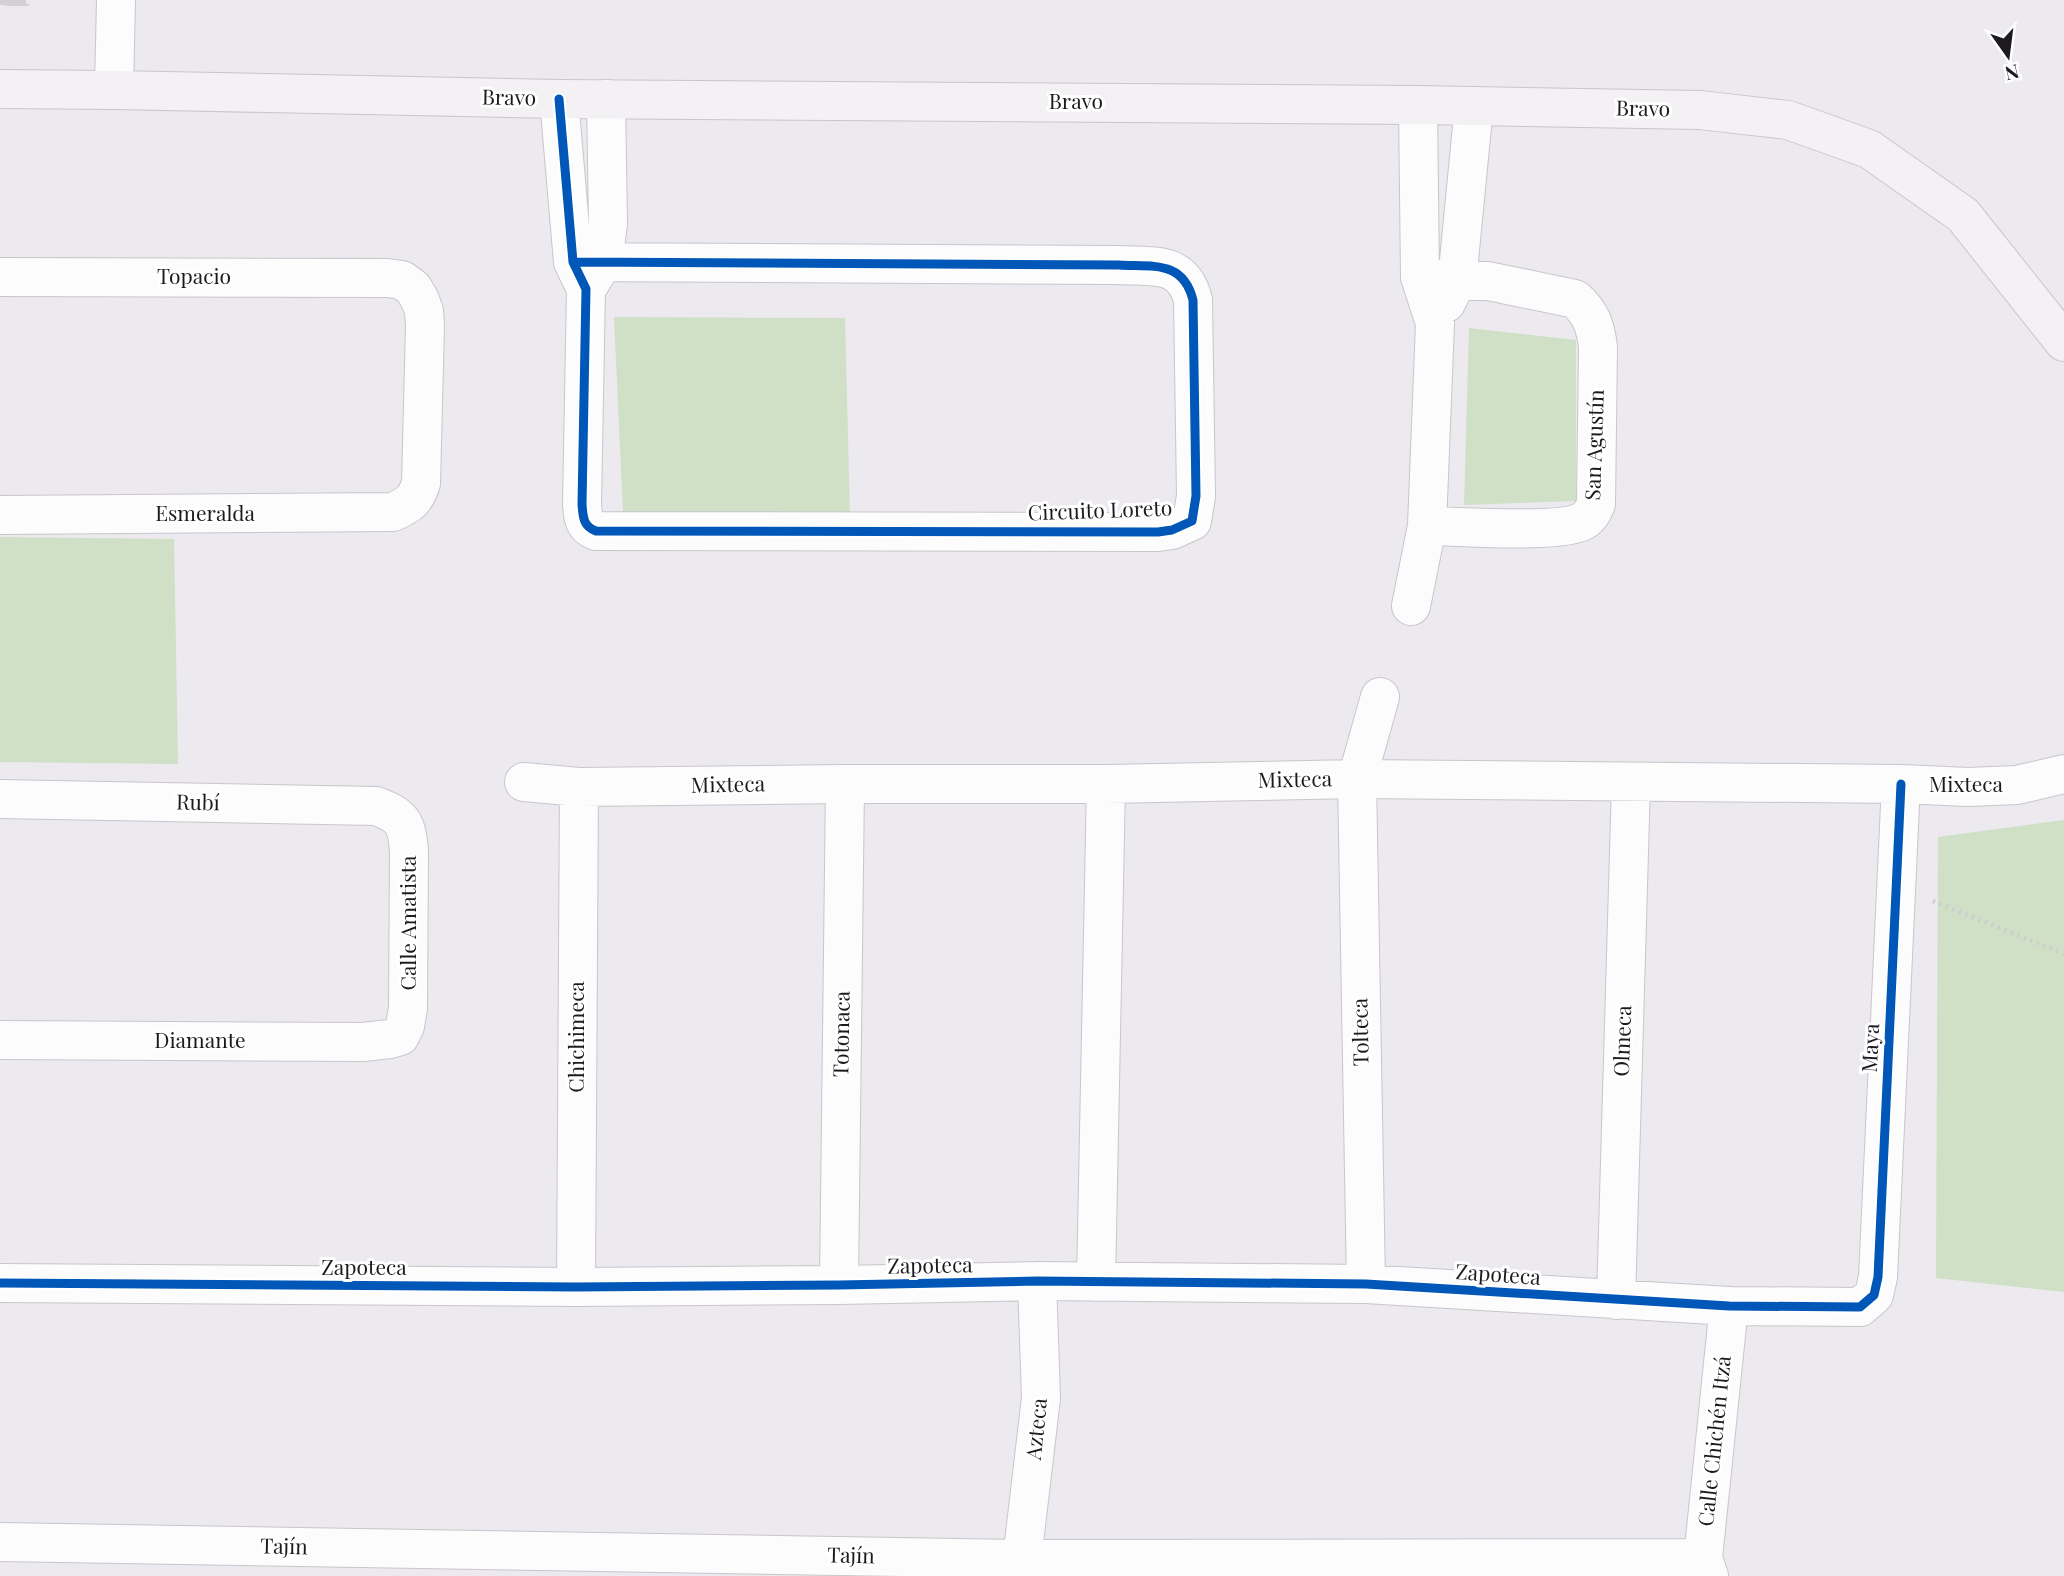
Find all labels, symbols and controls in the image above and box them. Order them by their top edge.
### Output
north arrow [1973,21,2043,91]
text: N [2002,59,2022,88]
street label: Bravo [482,82,536,110]
street label: Bravo [1049,86,1103,114]
street label: Bravo [1616,93,1670,121]
street label: Topacio [157,261,231,289]
street label: San Agustín [1577,389,1609,501]
street label: Circuito Loreto [1027,492,1173,526]
street label: Esmeralda [155,498,255,526]
street label: Mixteca [1258,763,1333,793]
street label: Mixteca [691,768,766,798]
street label: Mixteca [1929,769,2004,797]
street label: Rubí [176,787,220,815]
street label: Calle Amatista [393,855,421,991]
street label: Chichimeca [561,981,589,1093]
street label: Totonaca [825,990,855,1077]
street label: Tolteca [1344,997,1374,1066]
street label: Olmeca [1606,1004,1636,1077]
street label: Maya [1854,1022,1884,1073]
street label: Diamante [154,1025,246,1053]
street label: Zapoteca [887,1249,973,1279]
street label: Zapoteca [321,1252,407,1280]
street label: Zapoteca [1455,1256,1542,1290]
street label: Calle Chichén Itzá [1690,1354,1736,1527]
street label: Azteca [1018,1396,1052,1462]
street label: Tajín [260,1531,308,1559]
street label: Tajín [827,1540,875,1568]

